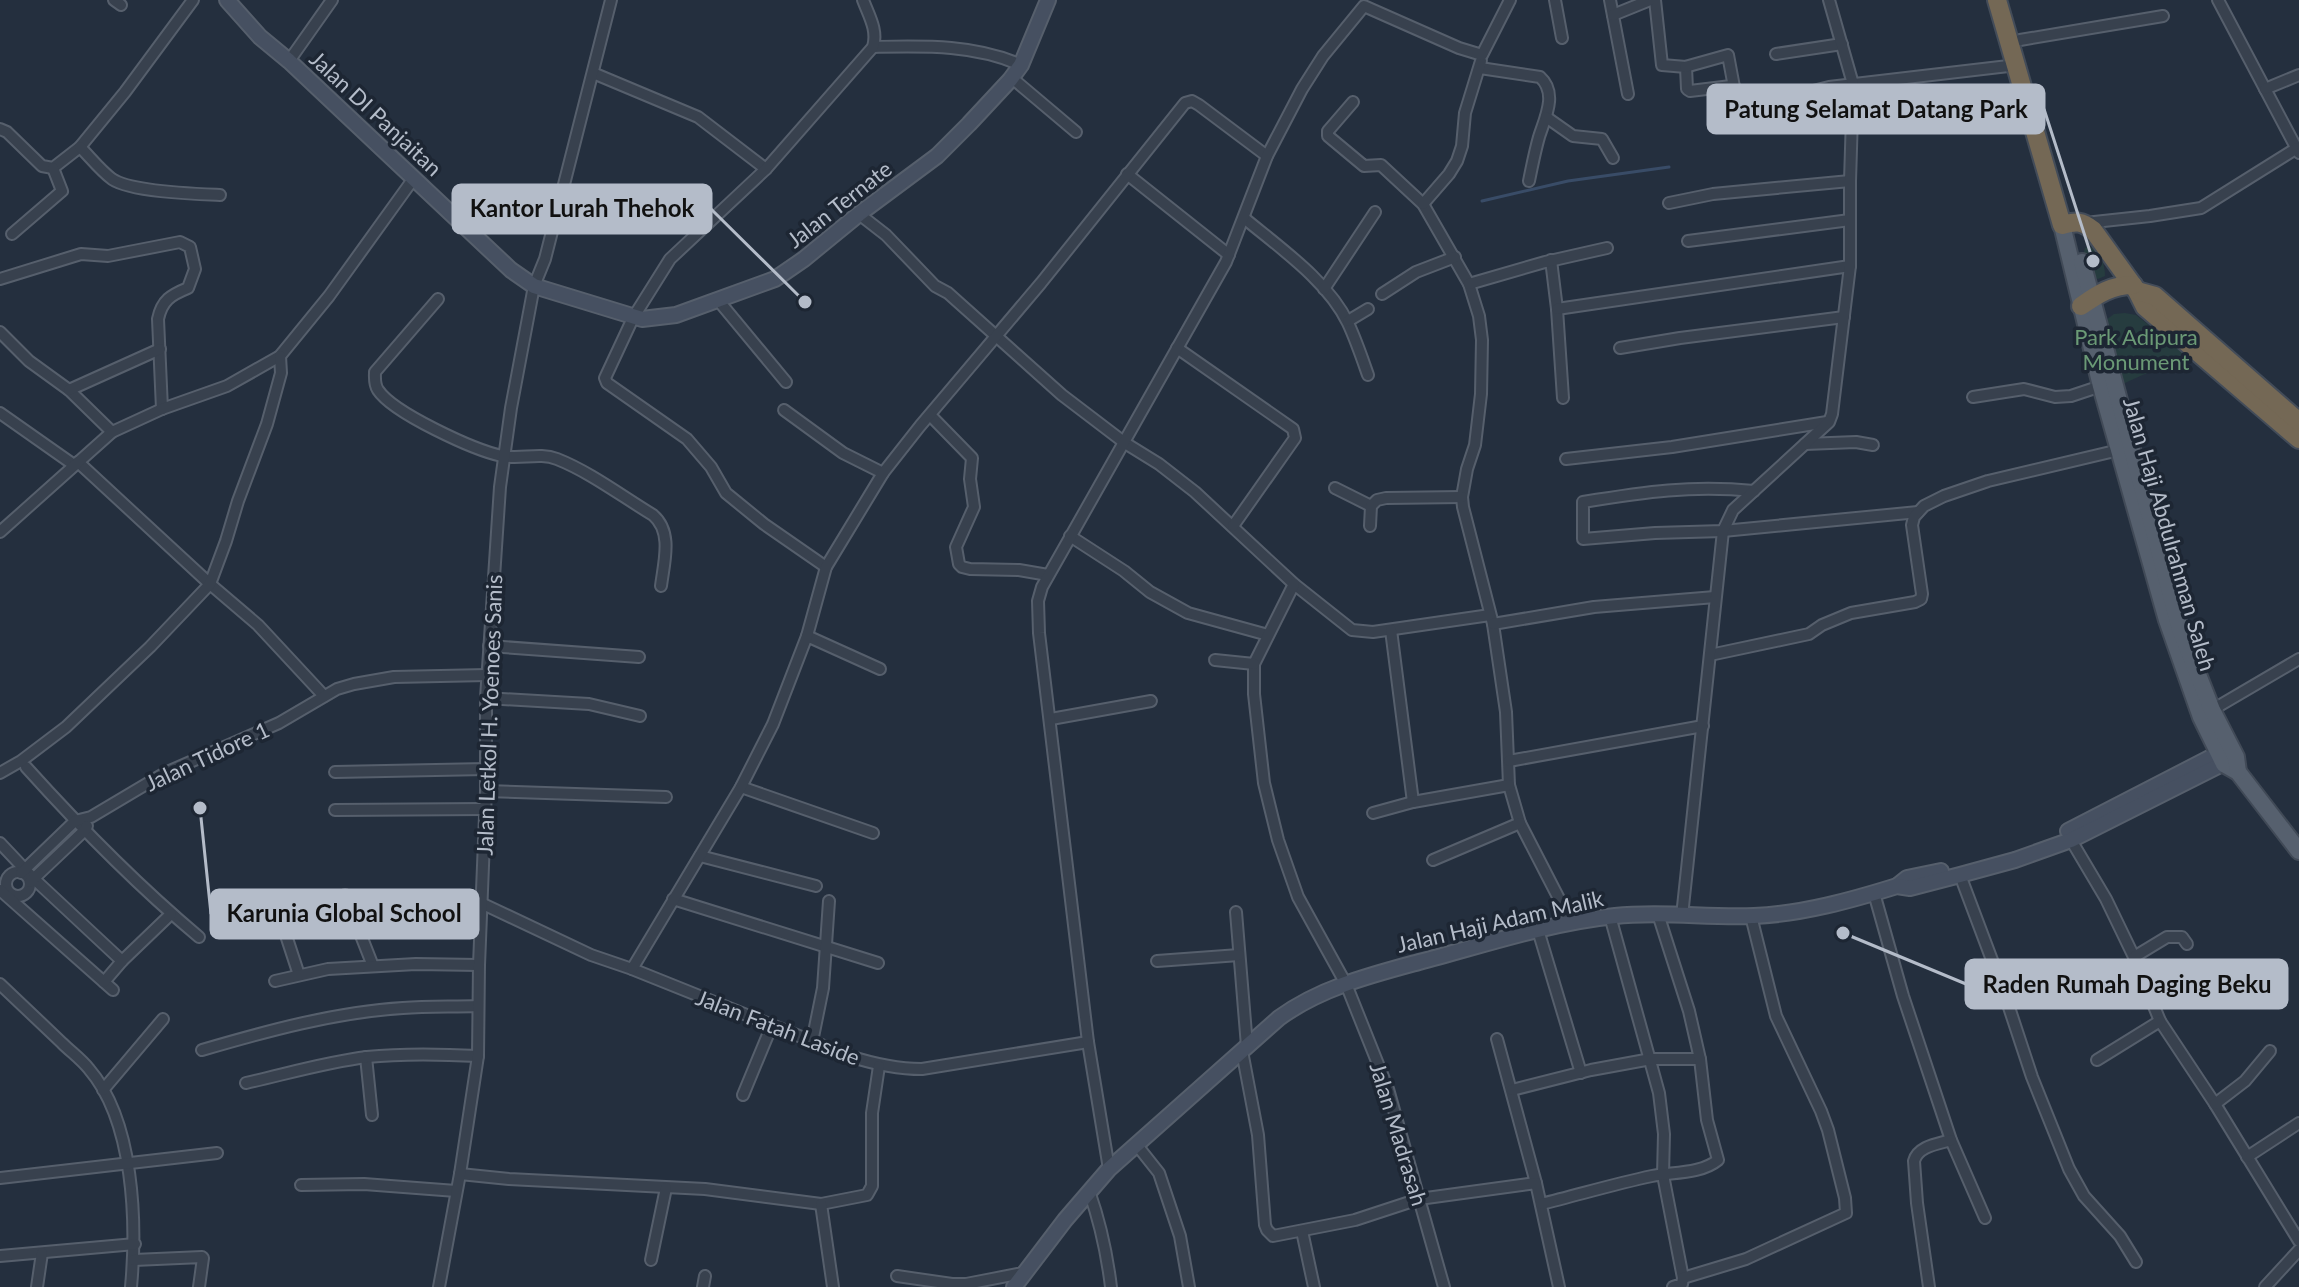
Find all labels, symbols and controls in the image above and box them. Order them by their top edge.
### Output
street label: Jalan DI Panjaitan [304,45,448,181]
callout: Patung Selamat Datang Park [1708,85,2044,133]
text: Patung Selamat Datang Park [1724,94,2028,123]
street label: Jalan Ternate [781,155,897,253]
callout: Kantor Lurah Thehok [453,185,711,233]
text: Kantor Lurah Thehok [470,193,695,222]
park label: Park Adipura Monument [2074,323,2198,375]
street label: Jalan Haji Abdulrahman Saleh [2118,394,2222,674]
street label: Jalan Letkol H. Yoenoes Sanis [471,574,507,856]
street label: Jalan Tidore 1 [141,716,273,796]
street label: Jalan Haji Adam Malik [1394,884,1607,958]
callout: Karunia Global School [211,890,478,938]
text: Karunia Global School [226,898,462,927]
callout: Raden Rumah Daging Beku [1966,960,2287,1008]
text: Raden Rumah Daging Beku [1982,969,2272,998]
street label: Jalan Fatah Laside [692,983,864,1071]
street label: Jalan Madrasah [1364,1059,1434,1209]

